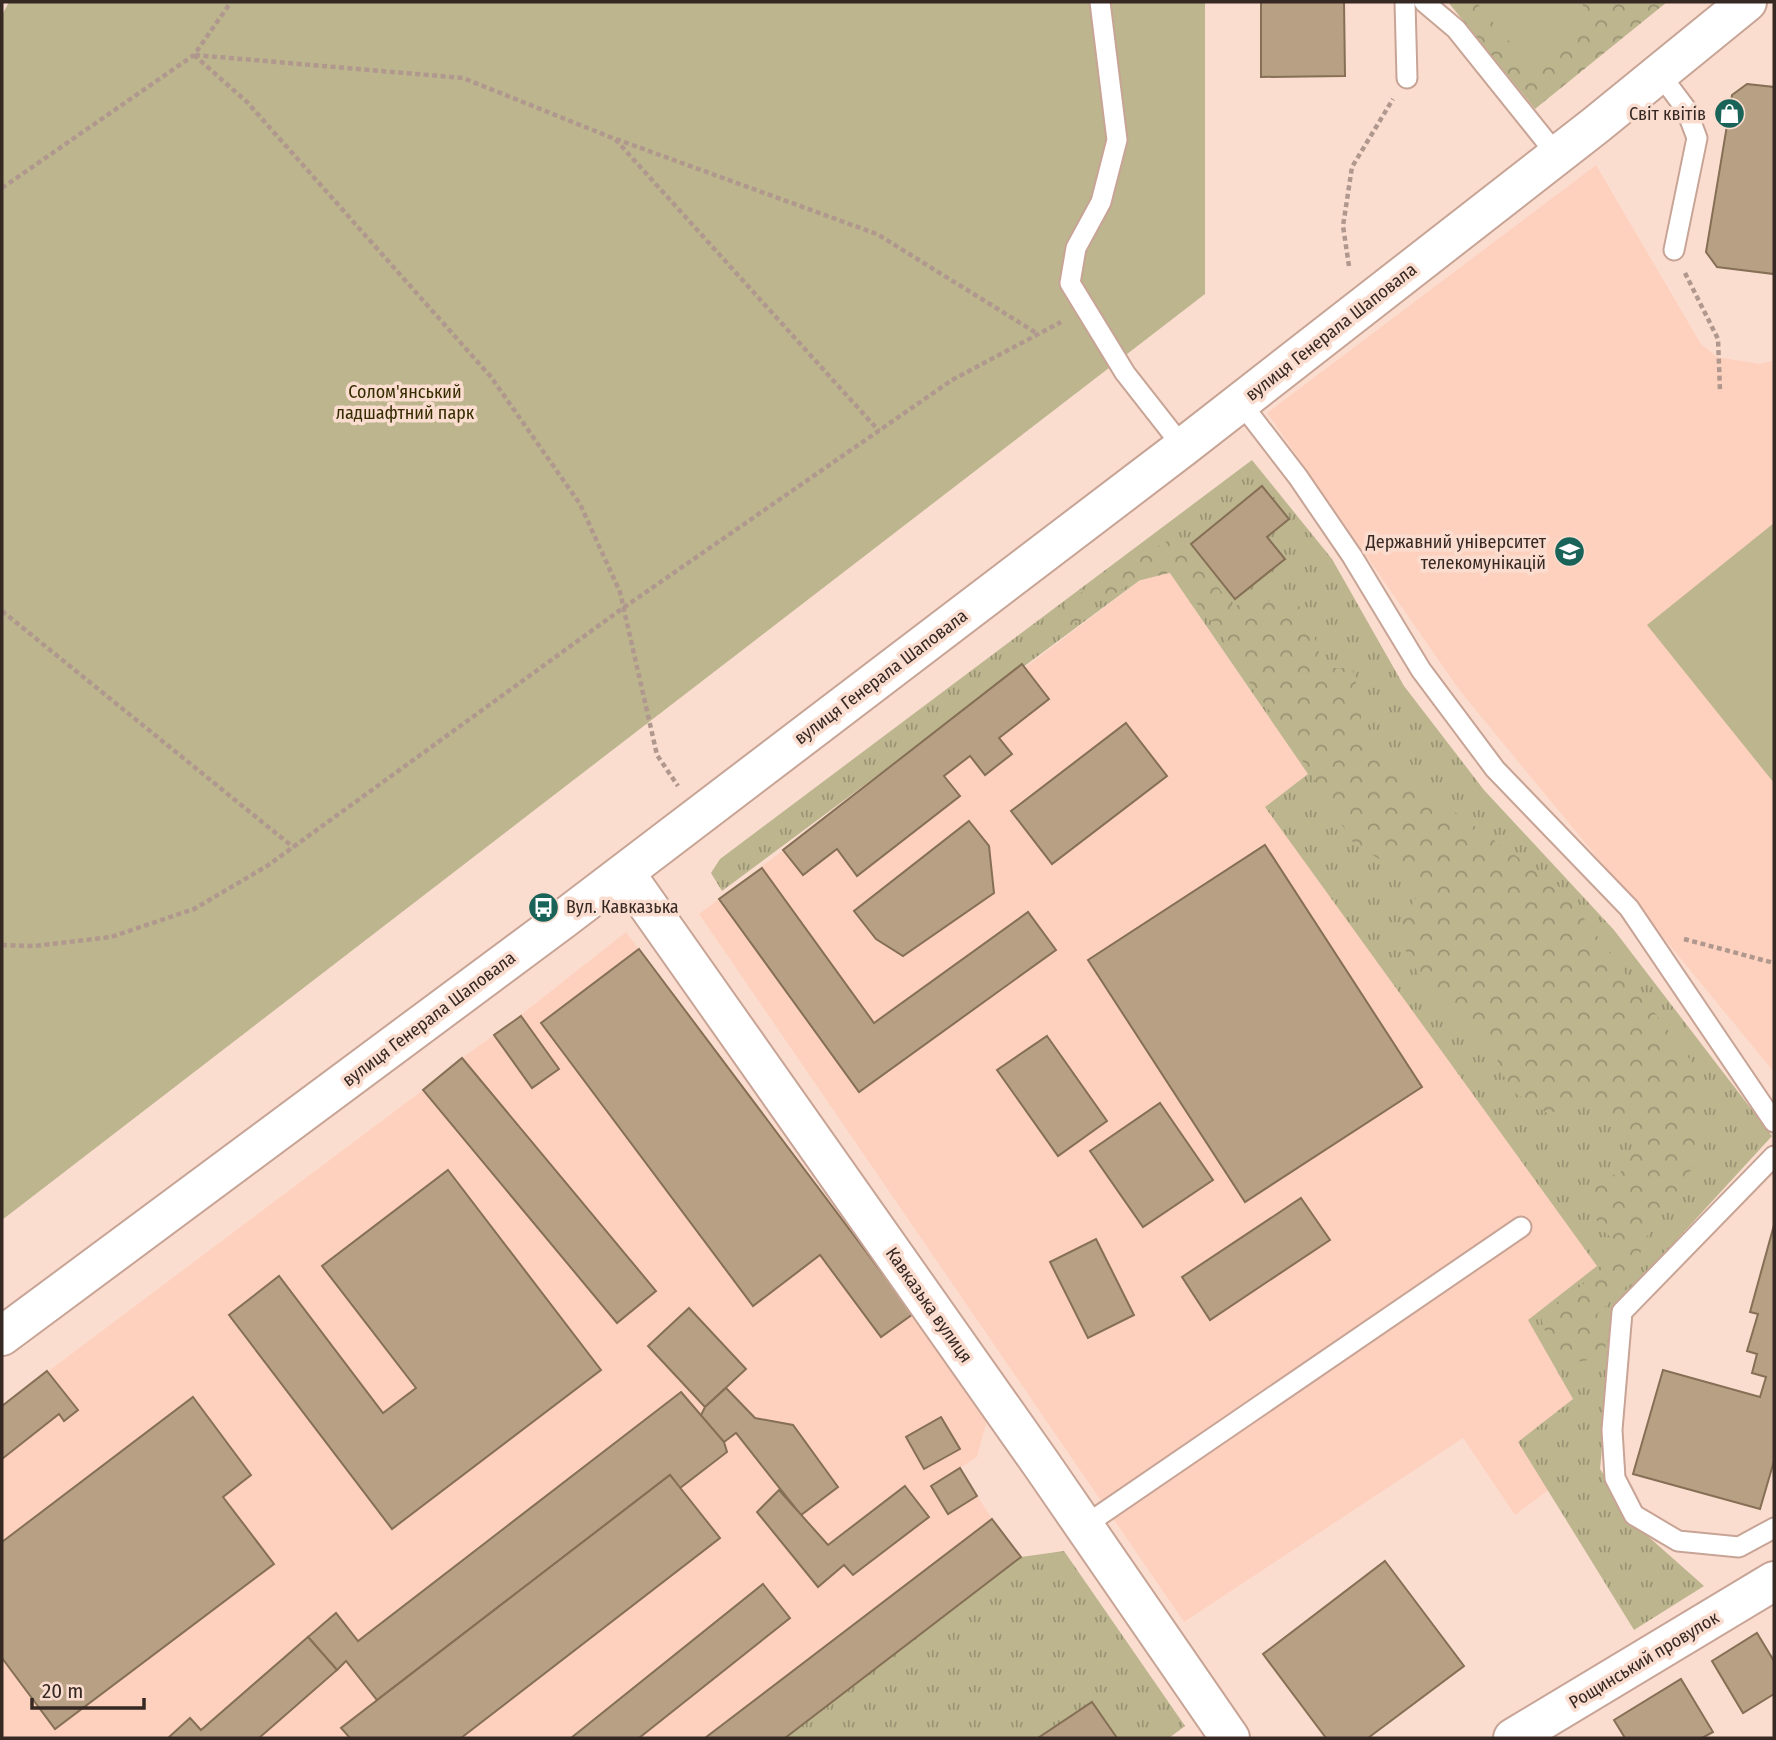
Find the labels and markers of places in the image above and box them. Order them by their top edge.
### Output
shop icon: Світ квітів [1712,97,1746,131]
place label: Світ квітів [1629,103,1706,125]
place label: Державний університет телекомунікацій [1365,531,1547,574]
school or university icon: Державний університет телекомунікацій [1552,535,1586,569]
bus stop icon: Вул. Кавказька [526,890,560,924]
place label: Вул. Кавказька [566,896,679,918]

